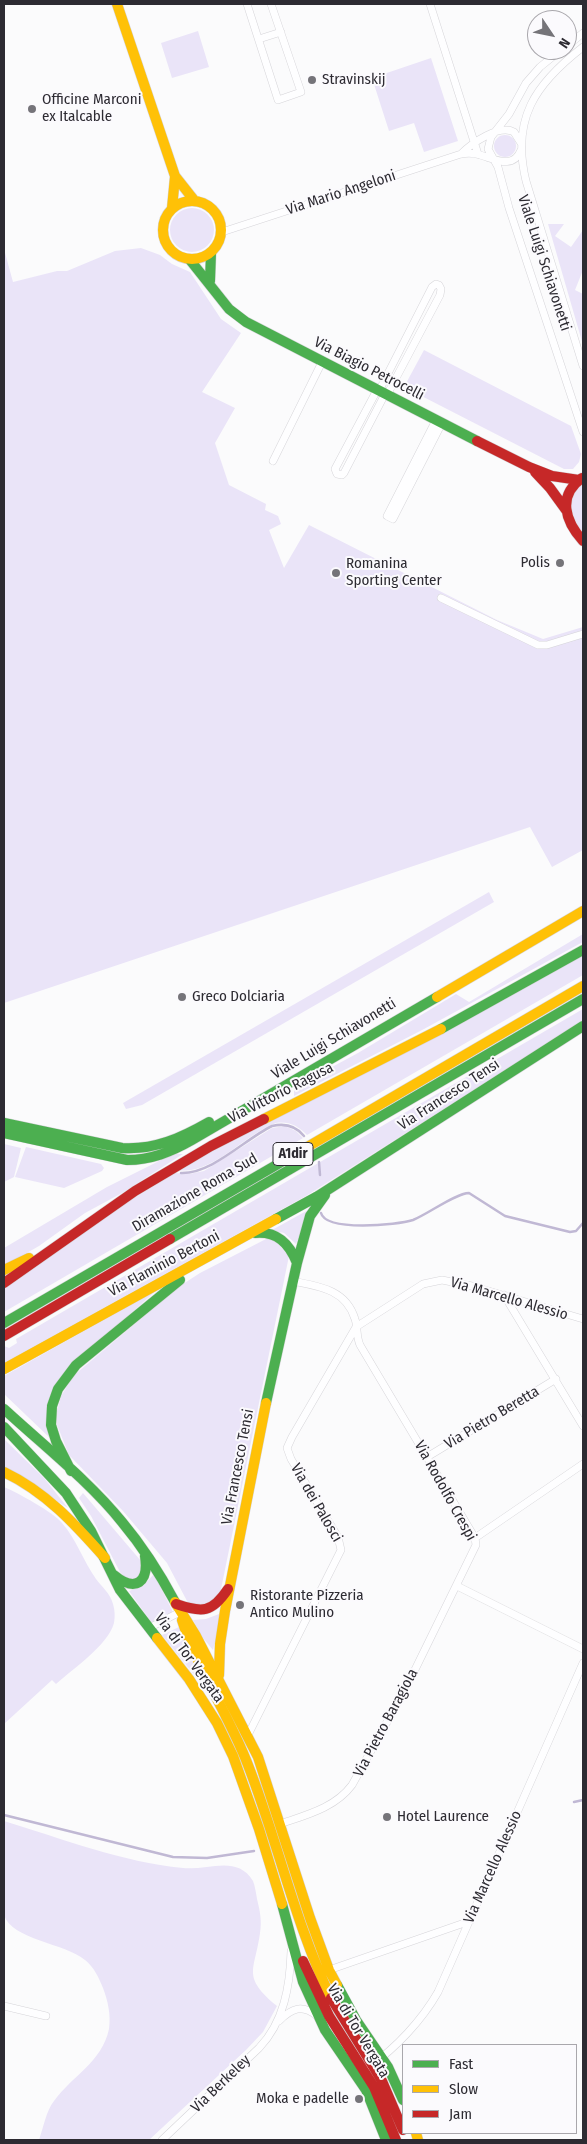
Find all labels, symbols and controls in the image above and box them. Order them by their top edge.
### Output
north arrow [527,10,577,60]
text: N [555,35,573,51]
place label: Stravinskij [322,71,386,89]
marker: Stravinskij [306,74,318,86]
place label: Officine Marconi ex Italcable [42,91,141,126]
marker: Officine Marconi ex Italcable [26,103,38,115]
street label: Via Mario Angeloni [284,167,398,219]
street label: Viale Luigi Schiavonetti [514,193,574,333]
street label: Via Biagio Petrocelli [311,333,427,405]
place label: Polis [521,554,550,572]
place label: Romanina Sporting Center [346,555,442,590]
marker: Polis [554,557,566,569]
marker: Romanina Sporting Center [330,567,342,579]
place label: Greco Dolciaria [192,988,285,1006]
marker: Greco Dolciaria [176,991,188,1003]
street label: Viale Luigi Schiavonetti [269,995,399,1083]
street label: Via Francesco Tensi [395,1055,503,1135]
street label: Via Vittorio Ragusa [226,1059,336,1127]
road number: A1dir [273,1142,313,1166]
street label: Diramazione Roma Sud [129,1150,261,1236]
street label: Via Flaminio Bertoni [105,1227,223,1301]
street label: Via Marcello Alessio [448,1274,570,1324]
street label: Via Pietro Beretta [441,1383,543,1453]
street label: Via Francesco Tensi [218,1408,258,1526]
street label: Via Rodolfo Crespi [410,1438,480,1544]
street label: Via dei Palosci [286,1461,346,1545]
place label: Ristorante Pizzeria Antico Mulino [250,1587,364,1622]
marker: Ristorante Pizzeria Antico Mulino [234,1599,246,1611]
street label: Via di Tor Vergata [150,1610,228,1706]
street label: Via Pietro Baragiola [350,1666,422,1780]
place label: Hotel Laurence [397,1808,489,1826]
street label: Via Marcello Alessio [460,1808,526,1926]
marker: Hotel Laurence [381,1811,393,1823]
street label: Via di Tor Vergata [323,1981,393,2081]
legend [402,2044,577,2134]
street label: Via Berkeley [188,2051,254,2117]
text: Fast [449,2055,473,2073]
text: Slow [449,2080,478,2098]
place label: Moka e padelle [256,2090,349,2108]
marker: Moka e padelle [353,2093,365,2105]
text: Jam [449,2105,472,2123]

